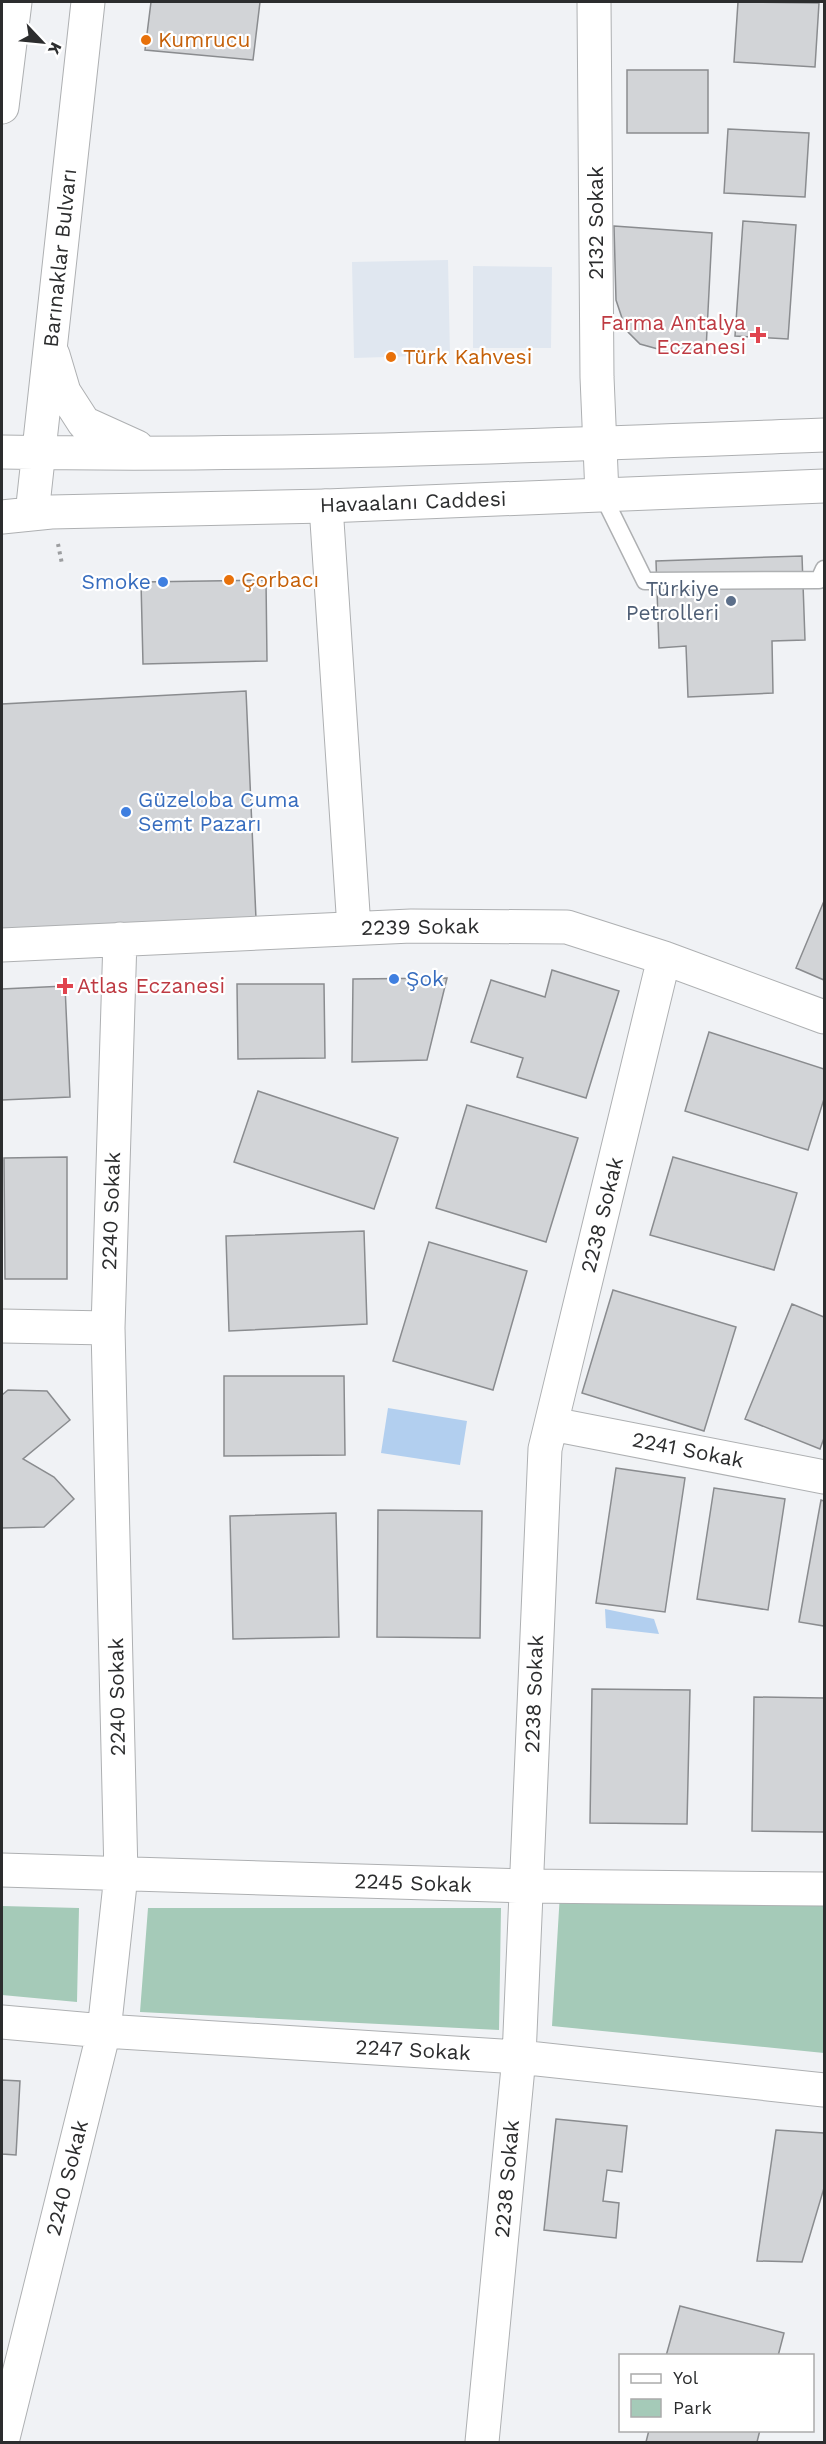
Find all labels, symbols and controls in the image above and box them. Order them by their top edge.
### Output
north arrow [12,12,72,72]
place label: Kumrucu [158,27,250,52]
marker: Kumrucu [139,33,153,47]
text: K [44,39,66,58]
street label: 2132 Sokak [583,166,608,280]
street label: Barınaklar Bulvarı [38,167,81,348]
place label: Farma Antalya Eczanesi [600,310,746,359]
marker: Farma Antalya Eczanesi [751,328,765,342]
place label: Türk Kahvesi [403,344,532,369]
marker: Türk Kahvesi [384,350,398,364]
street label: Havaalanı Caddesi [319,486,507,517]
place label: Çorbacı [241,567,319,592]
place label: Smoke [81,569,151,594]
marker: Çorbacı [222,573,236,587]
marker: Smoke [156,575,170,589]
place label: Türkiye Petrolleri [626,576,719,625]
marker: Türkiye Petrolleri [724,594,738,608]
place label: Güzeloba Cuma Semt Pazarı [138,787,299,836]
marker: Güzeloba Cuma Semt Pazarı [119,805,133,819]
street label: 2239 Sokak [361,913,479,940]
place label: Şok [406,966,444,991]
marker: Şok [387,972,401,986]
place label: Atlas Eczanesi [77,973,225,998]
marker: Atlas Eczanesi [58,979,72,993]
street label: 2240 Sokak [96,1151,125,1271]
street label: 2238 Sokak [575,1154,628,1275]
street label: 2241 Sokak [630,1426,746,1473]
street label: 2238 Sokak [519,1634,548,1754]
street label: 2240 Sokak [103,1637,130,1756]
street label: 2245 Sokak [354,1868,472,1897]
street label: 2247 Sokak [355,2034,471,2065]
street label: 2240 Sokak [40,2117,93,2238]
street label: 2238 Sokak [489,2119,524,2239]
legend [619,2354,814,2432]
text: Yol [673,2367,699,2388]
text: Park [673,2397,712,2418]

